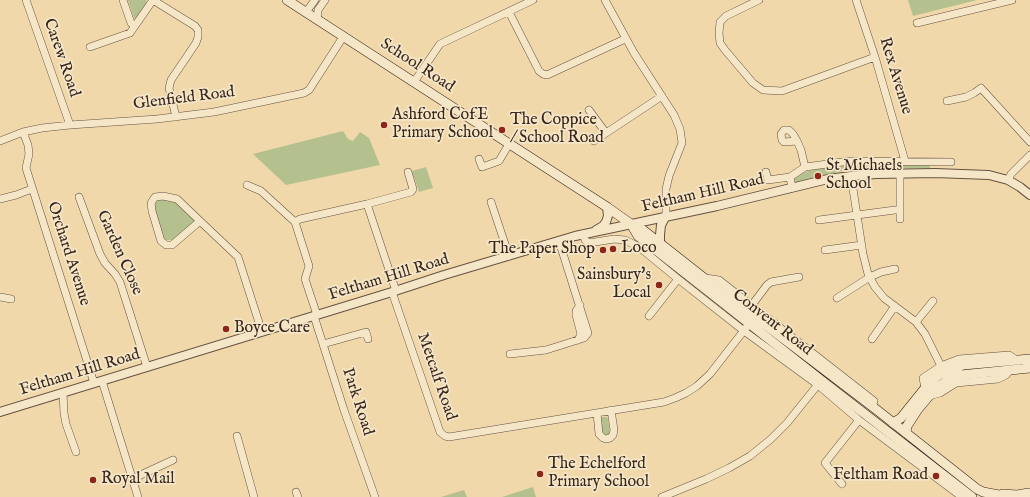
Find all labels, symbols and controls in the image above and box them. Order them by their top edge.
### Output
street label: Carew Road [39,16,83,100]
street label: School Road [376,35,458,97]
street label: Rex Avenue [874,35,916,117]
street label: Glenfield Road [132,83,236,115]
place label: Ashford CofE Primary School [392,106,493,144]
place label: The Coppice / School Road [510,111,604,149]
marker: Ashford CofE Primary School [379,120,389,130]
marker: The Coppice / School Road [497,125,507,135]
place label: St Michaels School [826,157,902,195]
street label: Feltham Hill Road [640,171,766,217]
marker: St Michaels School [813,171,823,181]
street label: Orchard Avenue [42,200,94,308]
street label: Garden Close [92,208,146,298]
place label: Loco [621,239,657,259]
place label: The Paper Shop [489,240,595,260]
marker: Loco [608,244,618,254]
marker: The Paper Shop [598,245,608,255]
street label: Feltham Hill Road [326,251,452,305]
place label: Sainsbury's Local [577,266,651,304]
marker: Sainsbury's Local [654,280,664,290]
street label: Convent Road [728,286,816,360]
place label: Boyce Care [234,319,310,339]
marker: Boyce Care [221,324,231,334]
street label: Metcalf Road [412,331,460,423]
street label: Feltham Hill Road [17,346,143,400]
street label: Park Road [337,366,377,438]
place label: The Echelford Primary School [548,455,649,493]
place label: Feltham Road [833,466,928,486]
marker: The Echelford Primary School [535,469,545,479]
place label: Royal Mail [101,470,175,490]
marker: Feltham Road [931,471,941,481]
marker: Royal Mail [88,475,98,485]

